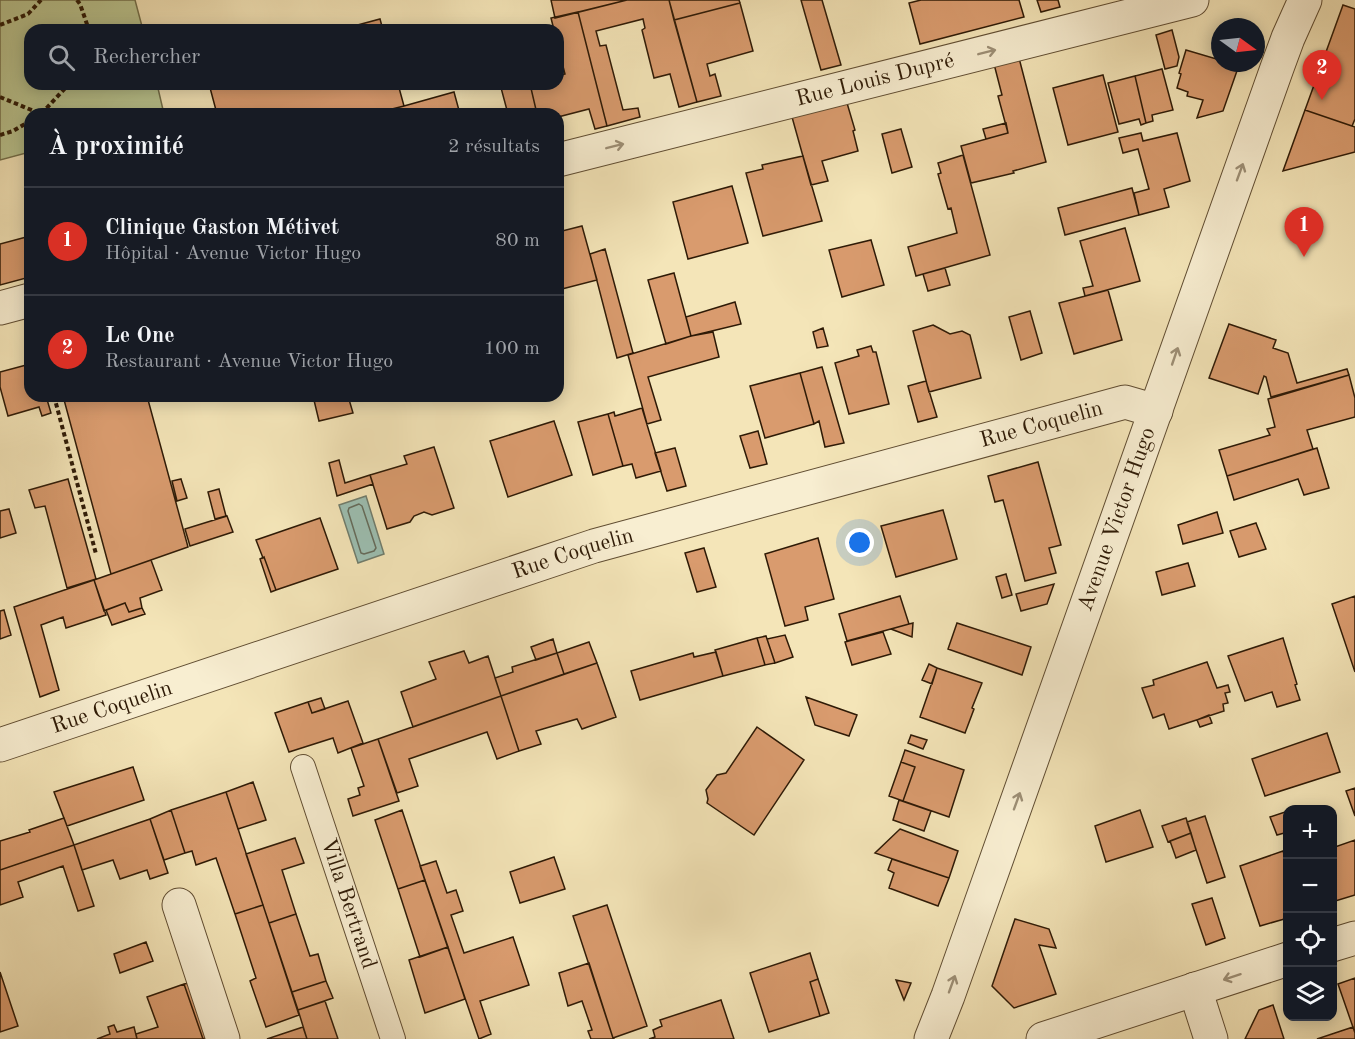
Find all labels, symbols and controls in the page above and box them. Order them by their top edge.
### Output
north arrow [1211,18,1265,72]
search box [24,24,564,90]
icon: search [45,41,78,74]
one-way arrow [977,45,996,57]
text: Rechercher [93,46,200,68]
street label: Rue Louis Dupré [794,49,956,111]
pin: 2 [1302,51,1342,100]
text: À proximité [48,134,184,160]
text: 2 résultats [448,137,540,157]
one-way arrow [605,140,624,151]
one-way arrow [1236,163,1247,181]
pin: 1 [1284,208,1324,257]
text: Clinique Gaston Métivet [105,217,339,239]
text: 1 [62,231,73,251]
text: 80 m [495,231,540,251]
text: Hôpital · Avenue Victor Hugo [105,244,361,264]
text: Le One [105,325,175,347]
text: 2 [62,339,73,359]
text: 100 m [484,339,540,359]
one-way arrow [1171,347,1182,365]
text: Restaurant · Avenue Victor Hugo [105,352,393,372]
street label: Rue Coquelin [978,398,1105,452]
street label: Avenue Victor Hugo [1074,424,1160,614]
street label: Rue Coquelin [509,525,636,584]
your location [845,528,874,557]
street label: Rue Coquelin [49,677,175,738]
one-way arrow [1013,792,1024,811]
map controls [1283,805,1337,1021]
button: + [1283,805,1337,859]
street label: Villa Bertrand [316,836,380,972]
button: − [1283,859,1337,913]
button: locate [1283,913,1337,967]
button: layers [1283,967,1337,1021]
one-way arrow [1223,972,1242,983]
one-way arrow [947,976,958,994]

